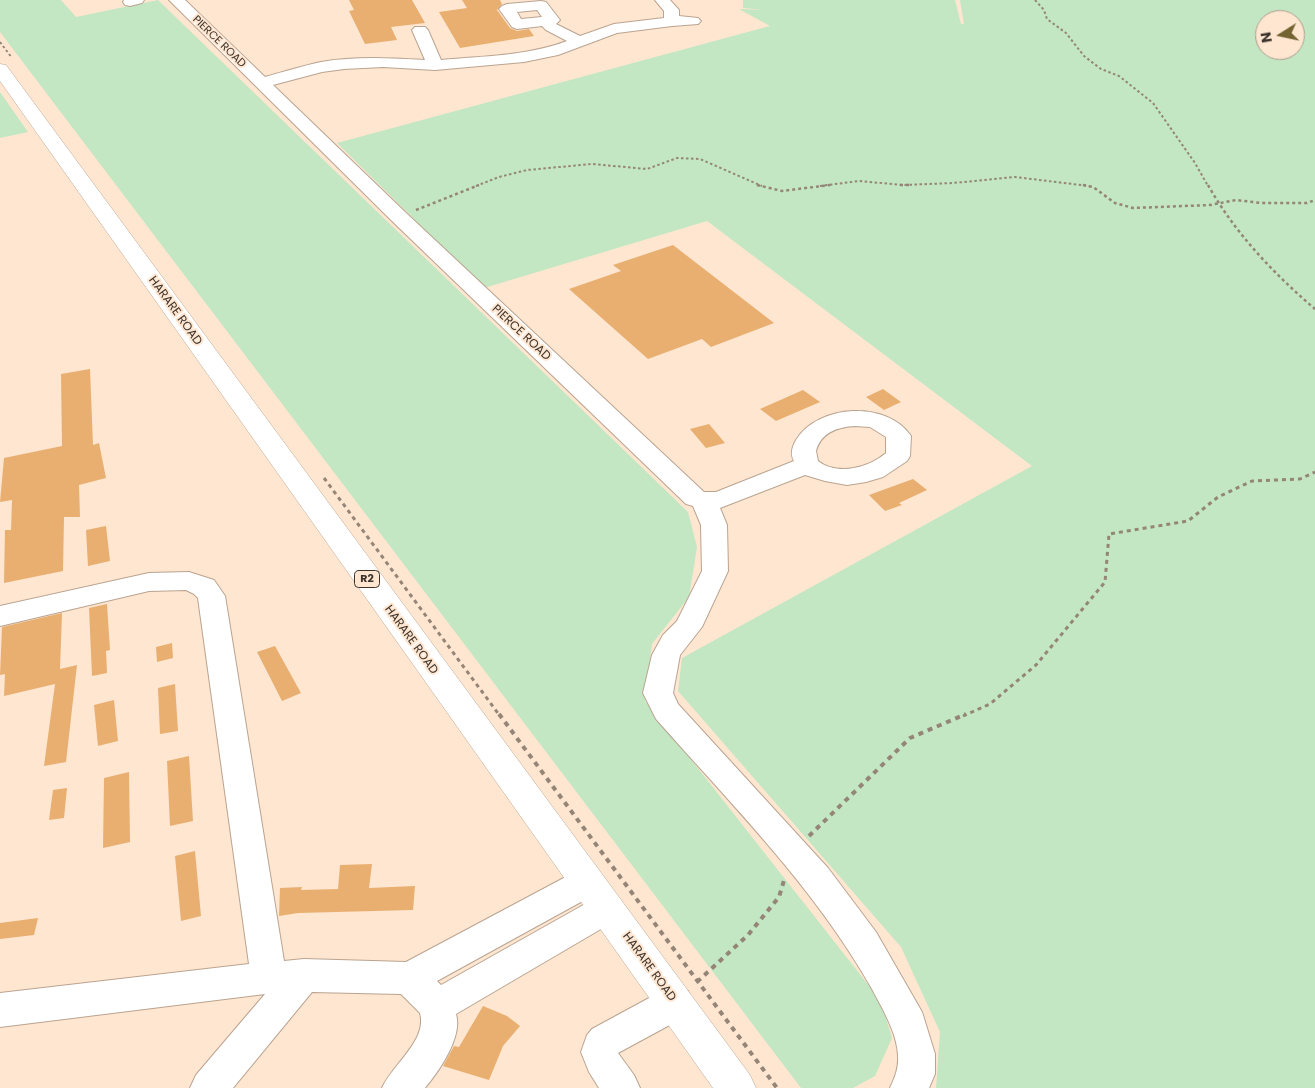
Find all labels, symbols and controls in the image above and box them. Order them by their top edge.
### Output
north arrow [1255,10,1305,60]
street label: PIERCE ROAD [190,13,248,71]
text: N [1255,31,1277,44]
street label: HARARE ROAD [145,274,205,348]
street label: PIERCE ROAD [489,302,553,364]
road number: R2 [354,570,380,588]
street label: HARARE ROAD [381,603,441,677]
street label: HARARE ROAD [619,930,679,1004]

